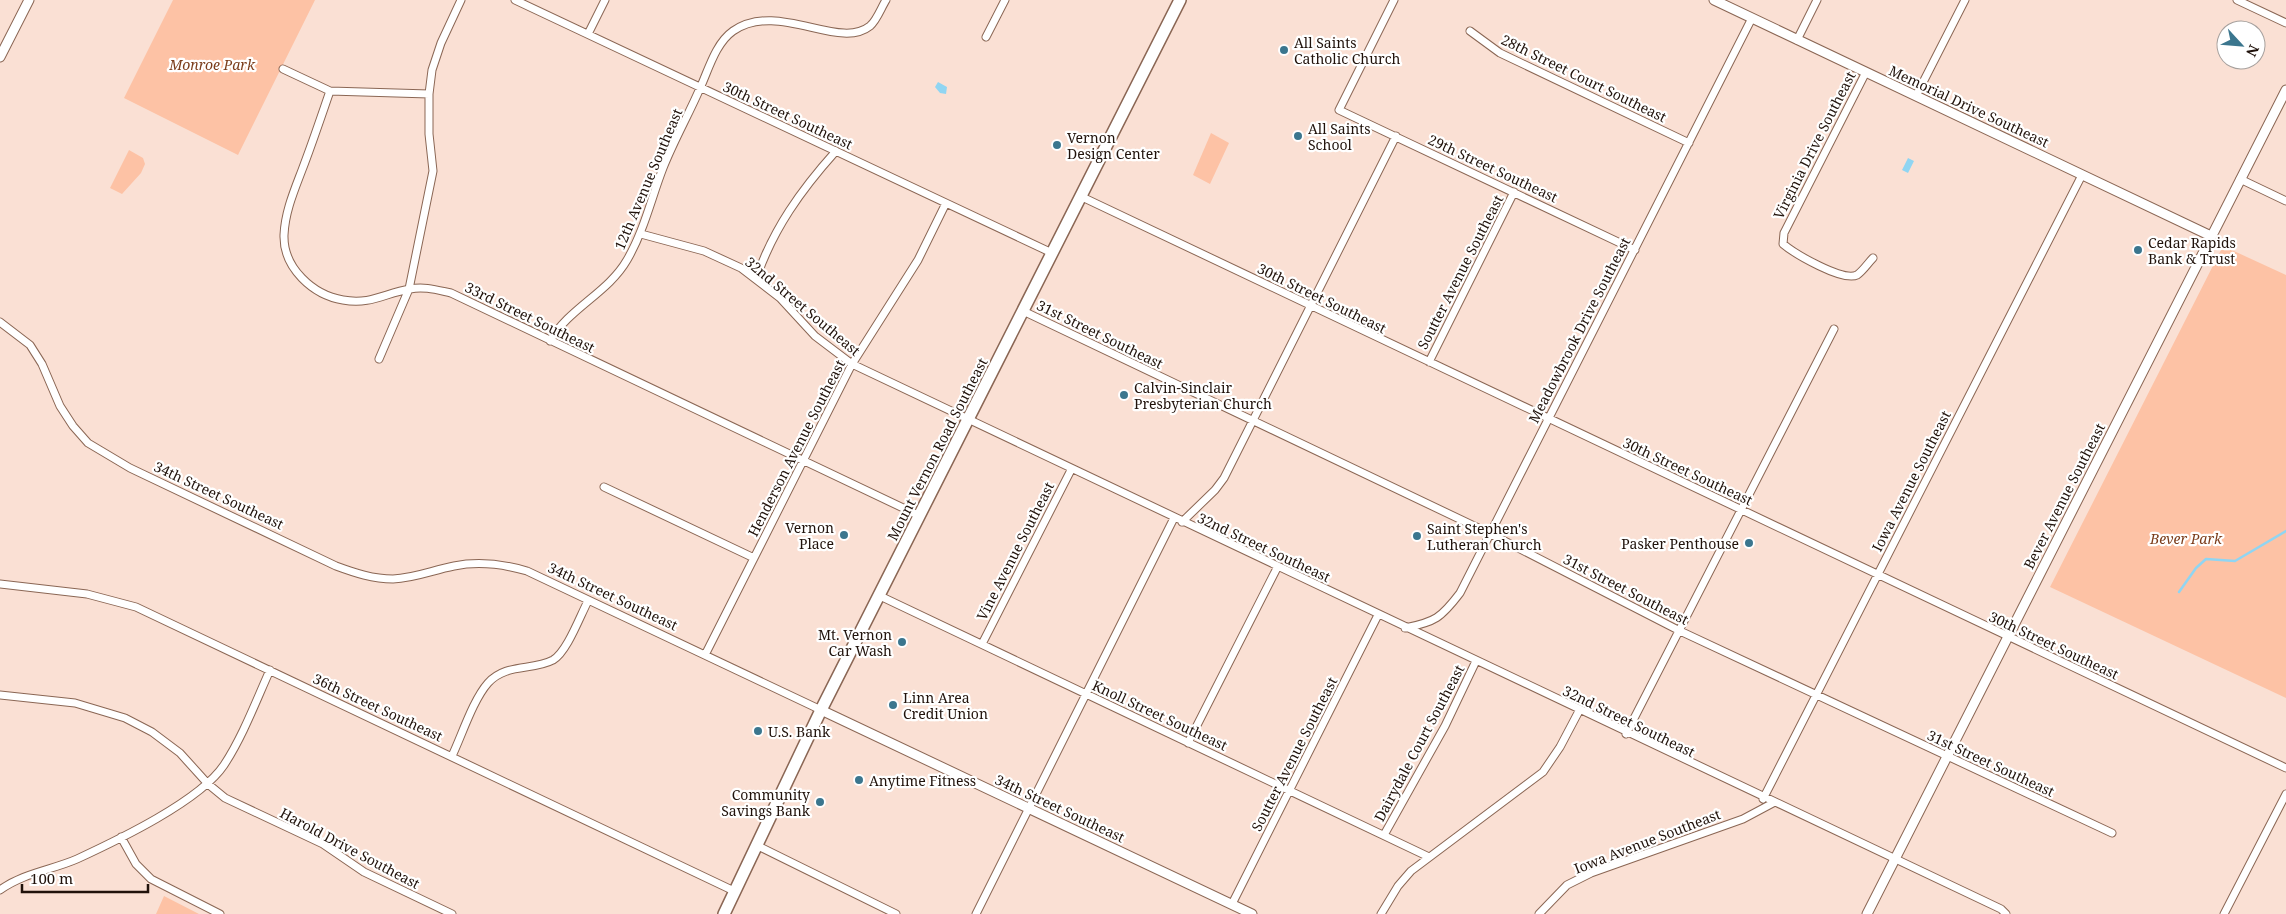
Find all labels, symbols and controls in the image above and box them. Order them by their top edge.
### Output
north arrow [2216,20,2266,70]
street label: 28th Street Court Southeast [1498,30,1670,126]
place label: All Saints Catholic Church [1294,33,1401,68]
text: N [2242,42,2264,60]
marker: All Saints Catholic Church [1278,44,1290,56]
park label: Monroe Park [168,55,256,74]
street label: Memorial Drive Southeast [1886,61,2052,151]
street label: Virginia Drive Southeast [1769,68,1860,222]
street label: 30th Street Southeast [720,77,856,153]
street label: 12th Avenue Southeast [610,105,686,253]
place label: All Saints School [1308,119,1370,154]
place label: Vernon Design Center [1067,128,1160,163]
marker: All Saints School [1292,130,1304,142]
street label: 29th Street Southeast [1425,130,1561,206]
marker: Vernon Design Center [1051,139,1063,151]
street label: Soutter Avenue Southeast [1413,192,1507,352]
place label: Cedar Rapids Bank & Trust [2148,233,2236,268]
street label: Meadowbrook Drive Southeast [1524,234,1634,426]
marker: Cedar Rapids Bank & Trust [2132,244,2144,256]
street label: 32nd Street Southeast [741,252,865,360]
street label: 30th Street Southeast [1255,259,1390,337]
street label: 33rd Street Southeast [462,277,598,357]
street label: 31st Street Southeast [1034,295,1166,373]
street label: Mount Vernon Road Southeast [883,354,991,544]
street label: Henderson Avenue Southeast [743,356,849,540]
place label: Calvin-Sinclair Presbyterian Church [1134,378,1272,413]
marker: Calvin-Sinclair Presbyterian Church [1118,389,1130,401]
street label: Iowa Avenue Southeast [1867,407,1955,555]
street label: Bever Avenue Southeast [2019,420,2109,572]
street label: 30th Street Southeast [1620,433,1756,509]
street label: 34th Street Southeast [151,457,287,533]
street label: Vine Avenue Southeast [972,479,1058,623]
street label: 32nd Street Southeast [1194,508,1334,586]
place label: Vernon Place [785,518,834,553]
place label: Saint Stephen's Lutheran Church [1427,519,1542,554]
marker: Vernon Place [838,529,850,541]
park label: Bever Park [2149,529,2223,548]
marker: Saint Stephen's Lutheran Church [1411,530,1423,542]
place label: Pasker Penthouse [1621,534,1739,553]
marker: Pasker Penthouse [1743,537,1755,549]
street label: 31st Street Southeast [1560,549,1692,629]
street label: 34th Street Southeast [545,558,681,634]
street label: 30th Street Southeast [1986,607,2122,683]
place label: Mt. Vernon Car Wash [818,625,892,660]
marker: Mt. Vernon Car Wash [896,636,908,648]
street label: Dairydale Court Southeast [1370,661,1468,825]
street label: 36th Street Southeast [310,669,446,745]
street label: Soutter Avenue Southeast [1247,674,1341,834]
street label: Knoll Street Southeast [1089,675,1231,755]
street label: 32nd Street Southeast [1560,681,1698,761]
place label: Linn Area Credit Union [903,688,988,723]
marker: Linn Area Credit Union [887,699,899,711]
place label: U.S. Bank [768,722,831,741]
marker: U.S. Bank [752,725,764,737]
street label: 31st Street Southeast [1924,725,2058,801]
street label: 34th Street Southeast [992,770,1128,846]
place label: Anytime Fitness [869,771,976,790]
marker: Anytime Fitness [853,774,865,786]
place label: Community Savings Bank [721,785,811,820]
marker: Community Savings Bank [814,796,826,808]
street label: Harold Drive Southeast [277,803,423,893]
street label: Iowa Avenue Southeast [1571,804,1723,878]
scale bar [22,862,149,894]
text: 100 m [30,868,73,888]

